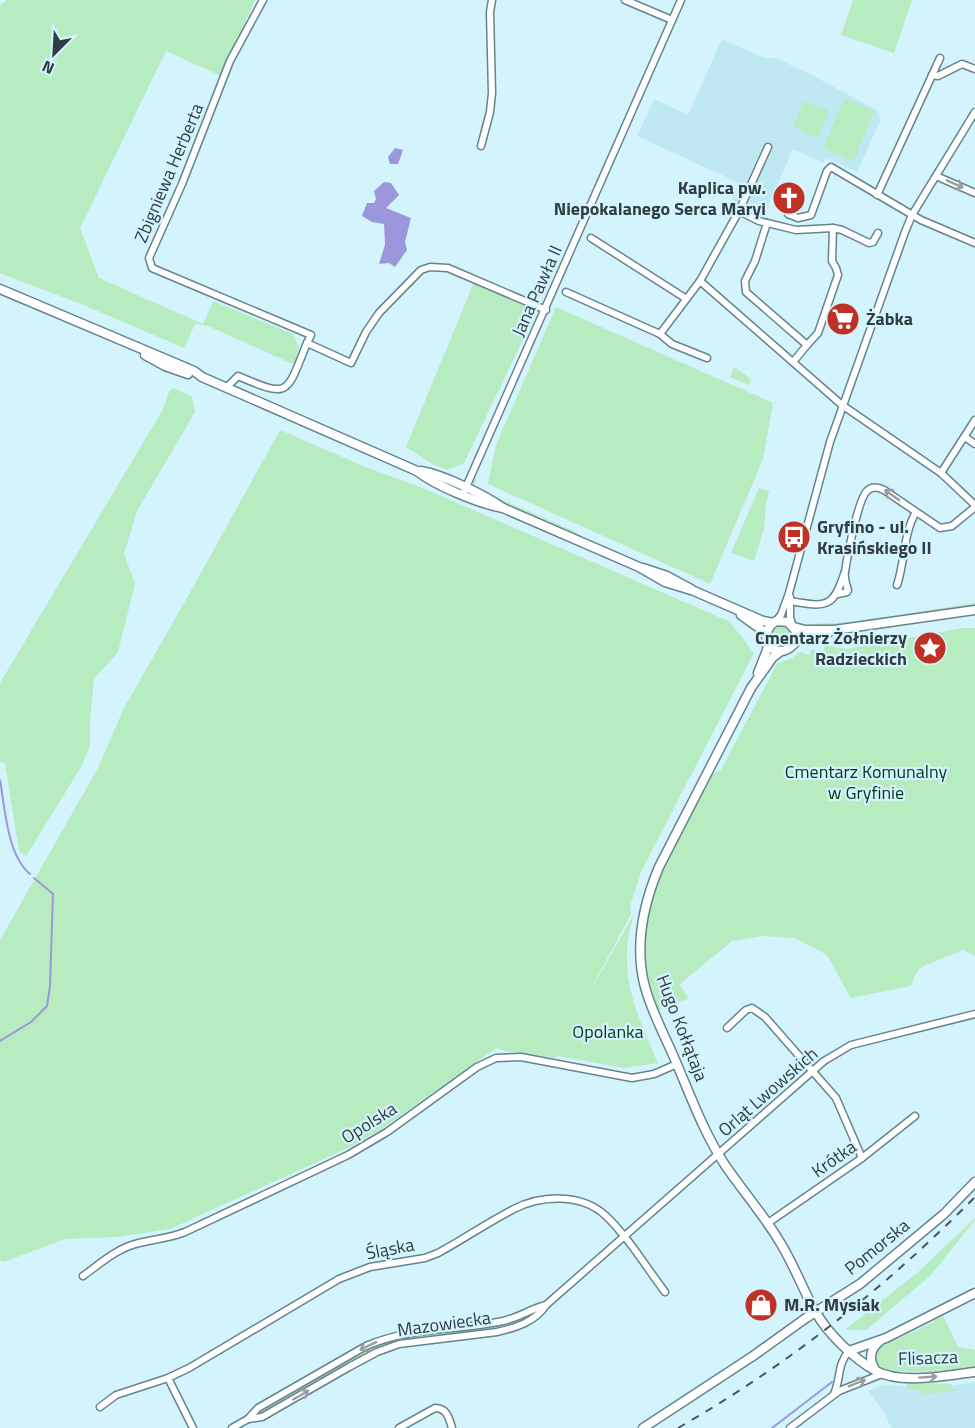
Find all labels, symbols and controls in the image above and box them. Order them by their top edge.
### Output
north arrow [24,24,84,84]
text: N [38,54,58,81]
street label: Zbigniewa Herberta [127,99,210,247]
place label: Kaplica pw. Niepokalanego Serca Maryi [554,174,766,222]
one-way arrow [946,179,964,191]
church icon: Kaplica pw. Niepokalanego Serca Maryi [771,180,807,216]
street label: Jana Pawła II [504,241,569,341]
supermarket icon: Żabka [825,301,861,337]
place label: Żabka [866,305,913,332]
one-way arrow [884,489,901,501]
place label: Gryfino - ul. Krasińskiego II [817,513,932,561]
bus stop icon: Gryfino - ul. Krasińskiego II [776,519,812,555]
place label: Cmentarz Żołnierzy Radzieckich [755,624,907,672]
place icon: Cmentarz Żołnierzy Radzieckich [912,630,948,666]
park label: Cmentarz Komunalny w Gryfinie [785,758,947,806]
street label: Hugo Kołłątaja [650,971,715,1085]
park label: Opolanka [572,1018,644,1045]
street label: Orląt Lwowskich [712,1041,824,1143]
street label: Opolska [336,1095,402,1150]
street label: Krótka [806,1133,862,1184]
street label: Pomorska [838,1212,915,1281]
street label: Śląska [363,1231,416,1266]
shop icon: M.R. Mysiak [743,1287,779,1323]
place label: M.R. Mysiak [784,1291,880,1318]
street label: Mazowiecka [396,1304,492,1343]
one-way arrow [360,1340,378,1352]
street label: Flisacza [898,1343,958,1372]
one-way arrow [918,1371,938,1382]
one-way arrow [848,1377,866,1388]
one-way arrow [292,1389,309,1401]

